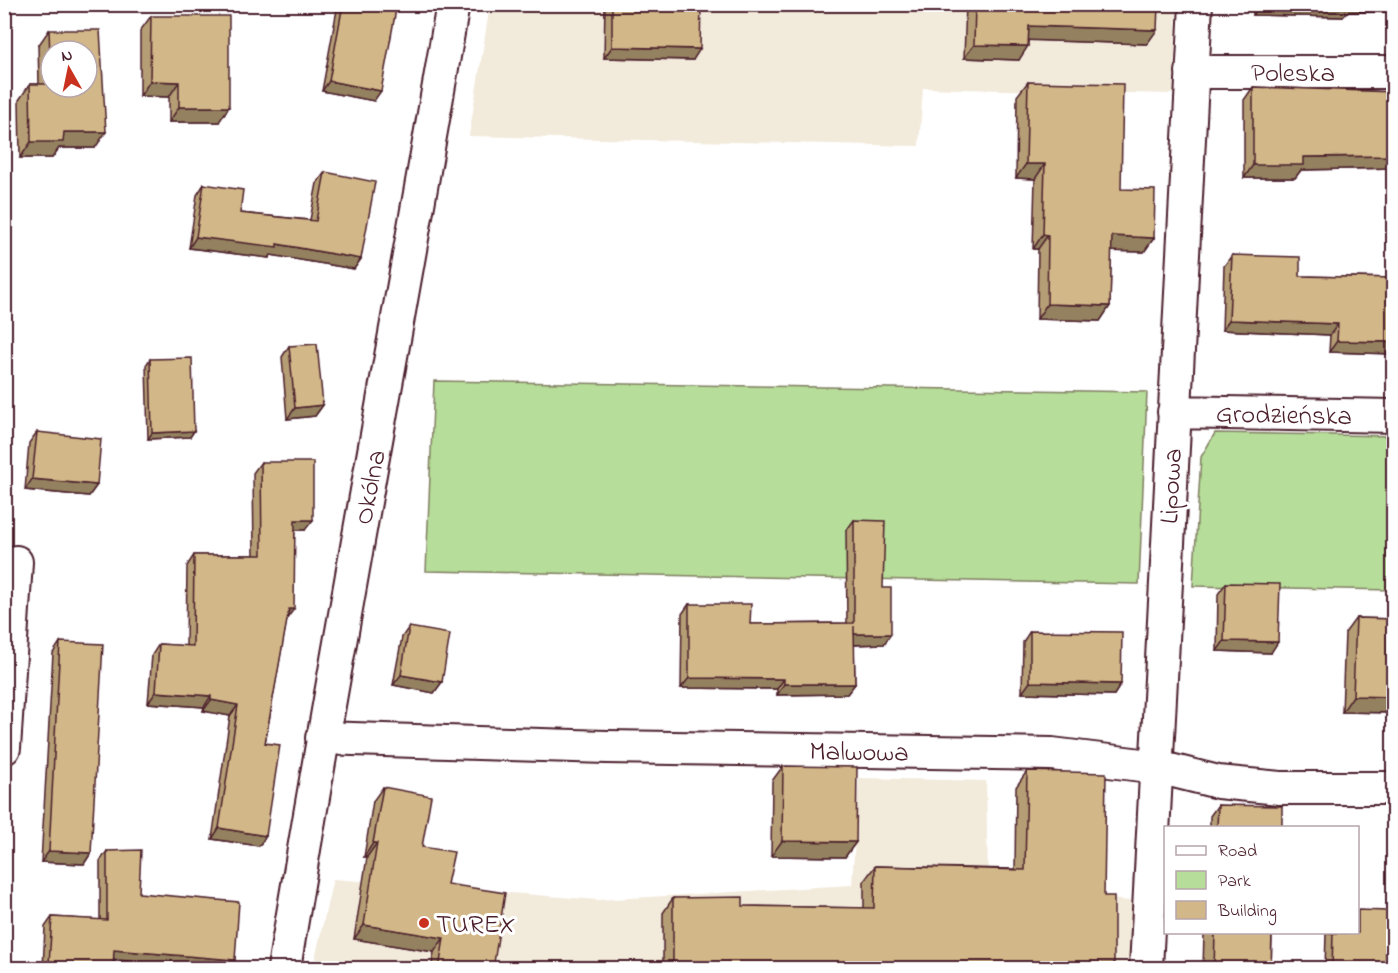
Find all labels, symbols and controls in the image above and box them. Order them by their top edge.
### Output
north arrow [39,39,99,99]
text: N [60,43,74,69]
street label: Poleska [1251,55,1335,94]
street label: Grodzieńska [1216,396,1352,437]
street label: Okólna [345,447,398,528]
street label: Lipowa [1151,447,1194,525]
street label: Malwowa [809,733,909,774]
legend [1164,826,1359,934]
text: Road [1218,839,1257,865]
text: Park [1218,869,1251,895]
text: Building [1217,899,1277,926]
place label: TUREX [436,906,515,945]
marker: TUREX [417,916,431,930]

